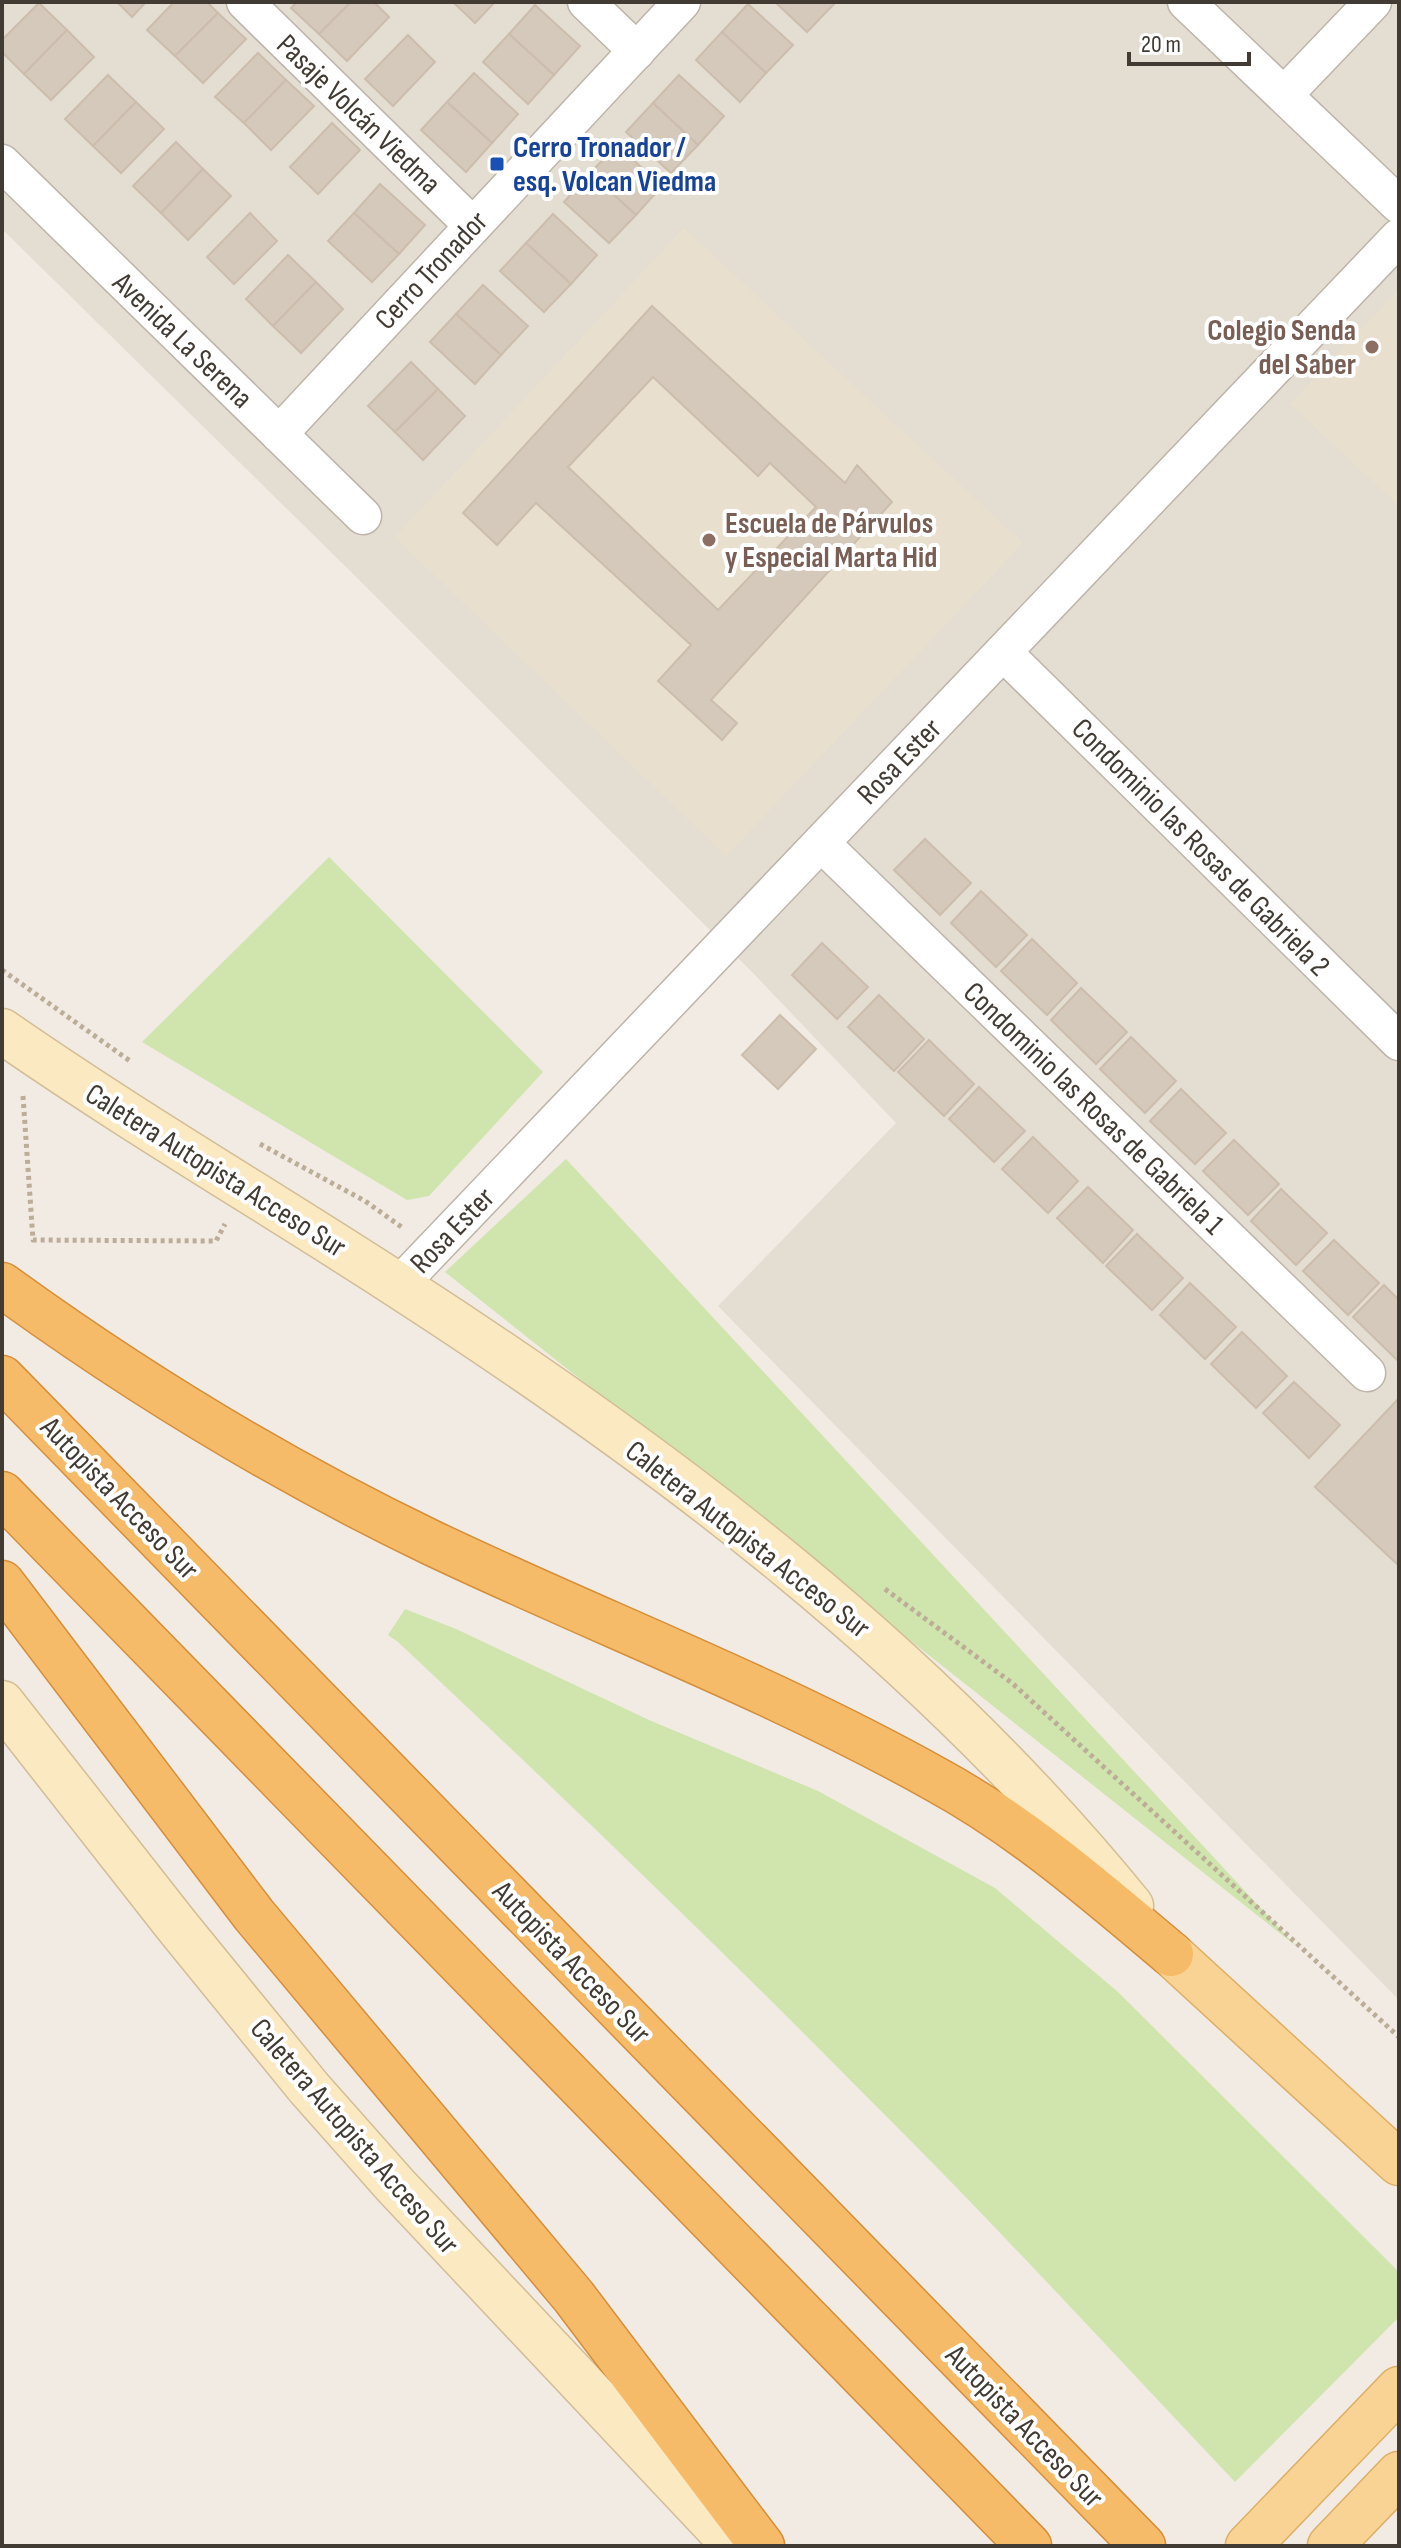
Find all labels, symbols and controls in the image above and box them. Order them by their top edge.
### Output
scale bar [1129,16,1249,66]
street label: Pasaje Volcán Viedma [269,27,448,202]
text: 20 m [1141,30,1181,59]
place label: Cerro Tronador / esq. Volcan Viedma [513,130,716,200]
marker: Cerro Tronador / esq. Volcan Viedma [488,155,506,173]
street label: Cerro Tronador [368,204,496,337]
street label: Avenida La Serena [104,265,260,416]
place label: Colegio Senda del Saber [1207,313,1356,383]
marker: Colegio Senda del Saber [1363,338,1381,356]
place label: Escuela de Párvulos y Especial Marta Hid [725,506,937,576]
marker: Escuela de Párvulos y Especial Marta Hid [700,531,718,549]
street label: Rosa Ester [850,711,950,812]
street label: Condominio las Rosas de Gabriela 2 [1064,711,1337,984]
street label: Condominio las Rosas de Gabriela 1 [956,975,1231,1243]
street label: Caletera Autopista Acceso Sur [79,1076,353,1266]
street label: Rosa Ester [403,1180,503,1281]
street label: Autopista Acceso Sur [32,1409,206,1588]
street label: Caletera Autopista Acceso Sur [618,1433,877,1647]
street label: Autopista Acceso Sur [484,1873,658,2052]
street label: Caletera Autopista Acceso Sur [242,2011,467,2262]
street label: Autopista Acceso Sur [937,2337,1111,2516]

